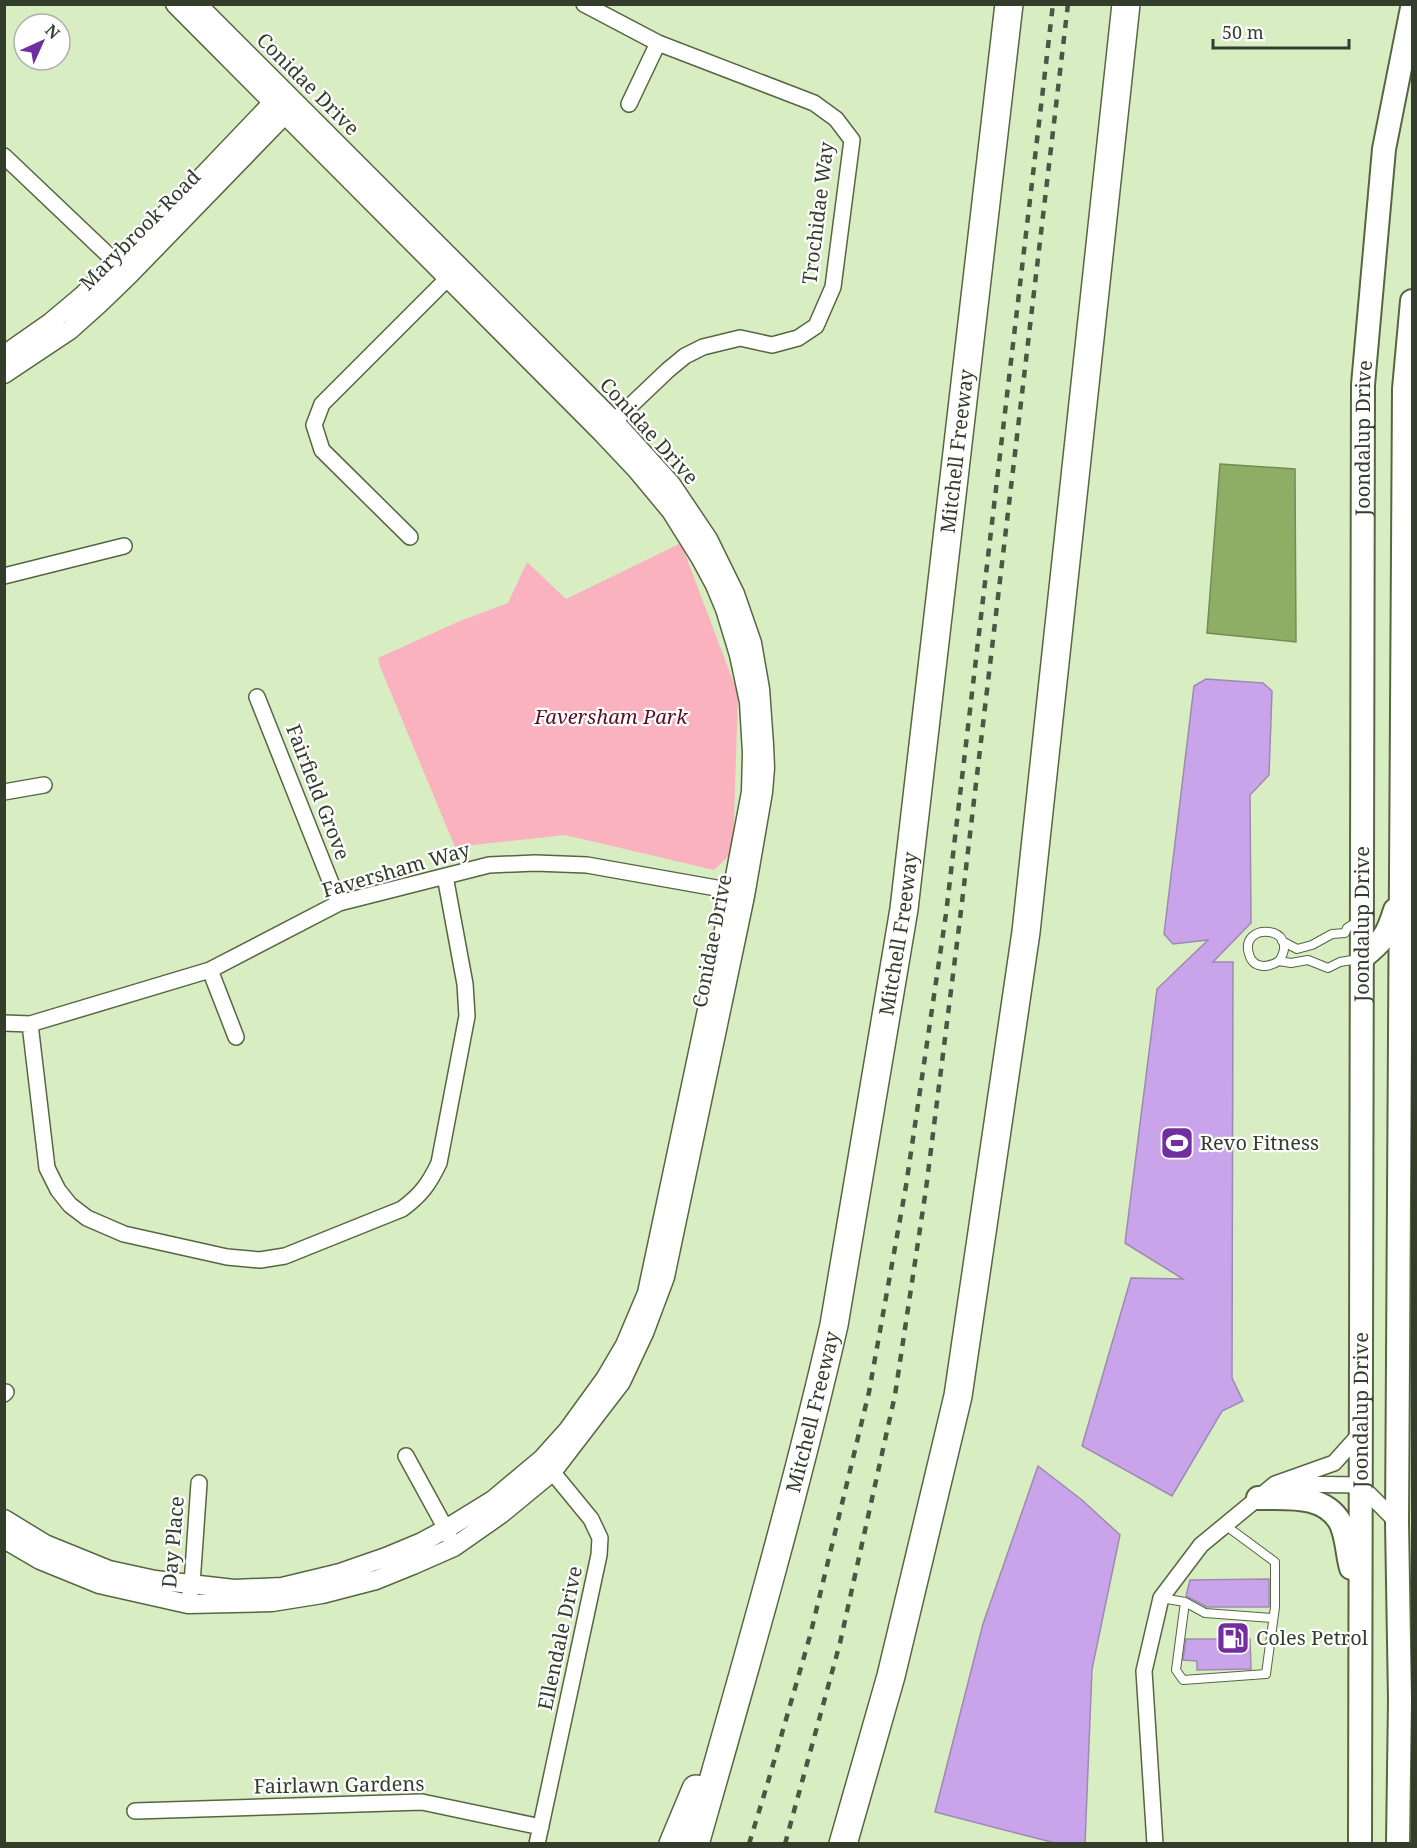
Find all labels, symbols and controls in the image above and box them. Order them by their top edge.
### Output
north arrow [12,12,72,72]
scale bar [1213,12,1350,50]
text: N [40,19,65,44]
text: 50 m [1222,20,1264,44]
street label: Conidae Drive [251,26,366,141]
street label: Trochidae Way [795,139,840,286]
street label: Marybrook Road [73,163,206,296]
street label: Joondalup Drive [1349,359,1378,517]
street label: Mitchell Freeway [934,367,980,535]
street label: Conidae Drive [594,371,705,490]
park label: Faversham Park [533,703,688,730]
street label: Fairfield Grove [280,720,357,864]
street label: Faversham Way [319,835,474,904]
street label: Joondalup Drive [1348,846,1375,1003]
street label: Mitchell Freeway [872,850,924,1017]
street label: Conidae Drive [685,872,738,1010]
sports icon: Revo Fitness [1159,1125,1195,1161]
place label: Revo Fitness [1200,1129,1319,1156]
street label: Mitchell Freeway [779,1328,845,1495]
street label: Joondalup Drive [1347,1332,1374,1489]
street label: Day Place [155,1495,190,1589]
street label: Ellendale Drive [531,1563,588,1712]
fuel station icon: Coles Petrol [1215,1620,1251,1656]
place label: Coles Petrol [1256,1624,1368,1651]
street label: Fairlawn Gardens [253,1770,425,1799]

